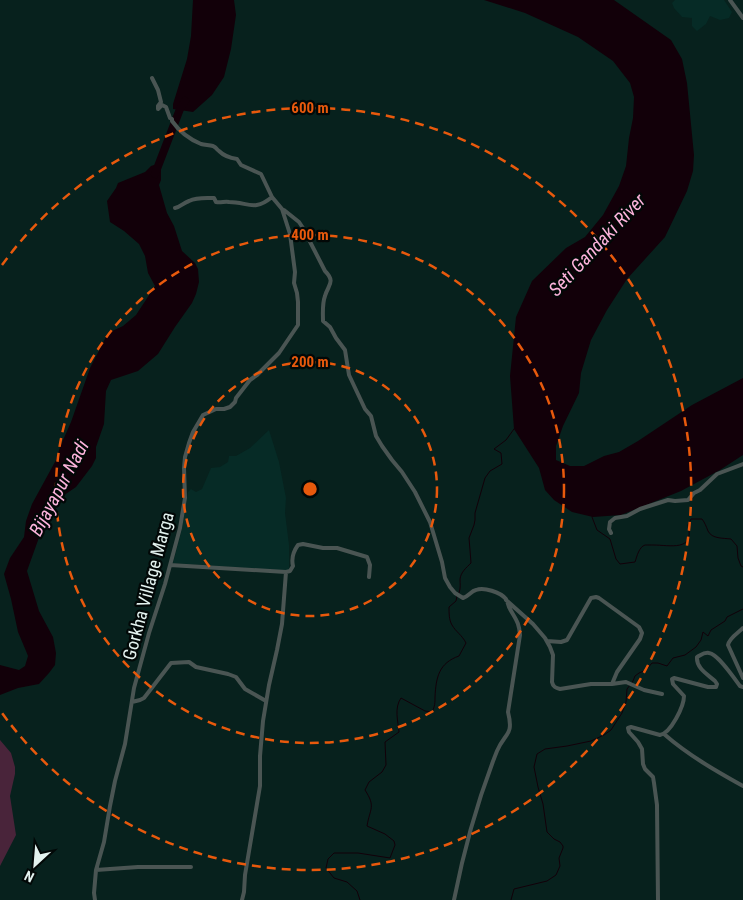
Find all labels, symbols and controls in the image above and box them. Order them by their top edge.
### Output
text: 600 m [291,99,329,117]
water label: Seti Gandaki River [544,189,651,301]
text: 400 m [291,226,329,244]
text: 200 m [291,353,329,371]
water label: Bijayapur Nadi [24,436,94,540]
centre of rings [301,480,319,498]
street label: Gorkha Village Marga [118,510,178,662]
north arrow [10,840,60,890]
text: N [22,868,37,886]

